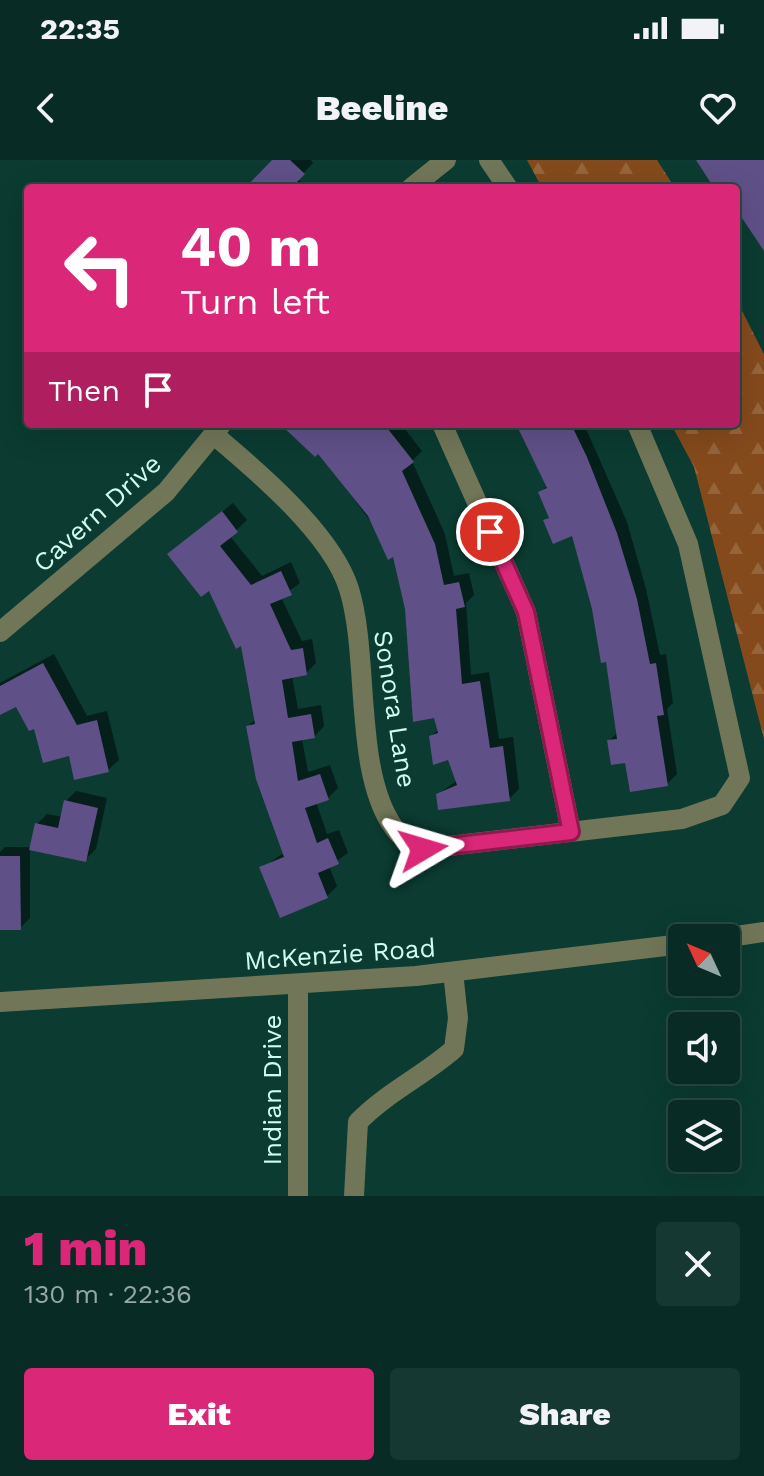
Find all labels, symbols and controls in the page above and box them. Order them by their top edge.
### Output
text: 22:35 [40,11,120,46]
icon: back [24,86,68,130]
icon: heart [696,86,740,130]
text: Beeline [316,87,448,129]
text: 40 m [180,214,321,280]
icon: left [48,216,152,320]
text: Turn left [180,281,330,323]
icon: arrive [136,368,180,412]
text: Then [48,373,120,408]
street label: Cavern Drive [27,448,167,578]
pin [456,498,524,566]
icon: arrive [468,510,512,554]
street label: Sonora Lane [368,628,422,790]
position arrow [381,807,465,891]
north arrow [668,924,740,996]
map controls [668,924,740,1172]
street label: McKenzie Road [243,932,437,976]
button: sound [668,1012,740,1084]
street label: Indian Drive [257,1014,287,1166]
button: layers [668,1100,740,1172]
text: 1 min [24,1220,147,1277]
button: close [656,1222,740,1306]
text: 130 m · 22:36 [24,1279,192,1309]
button: Exit [24,1368,374,1460]
button: Share [390,1368,740,1460]

